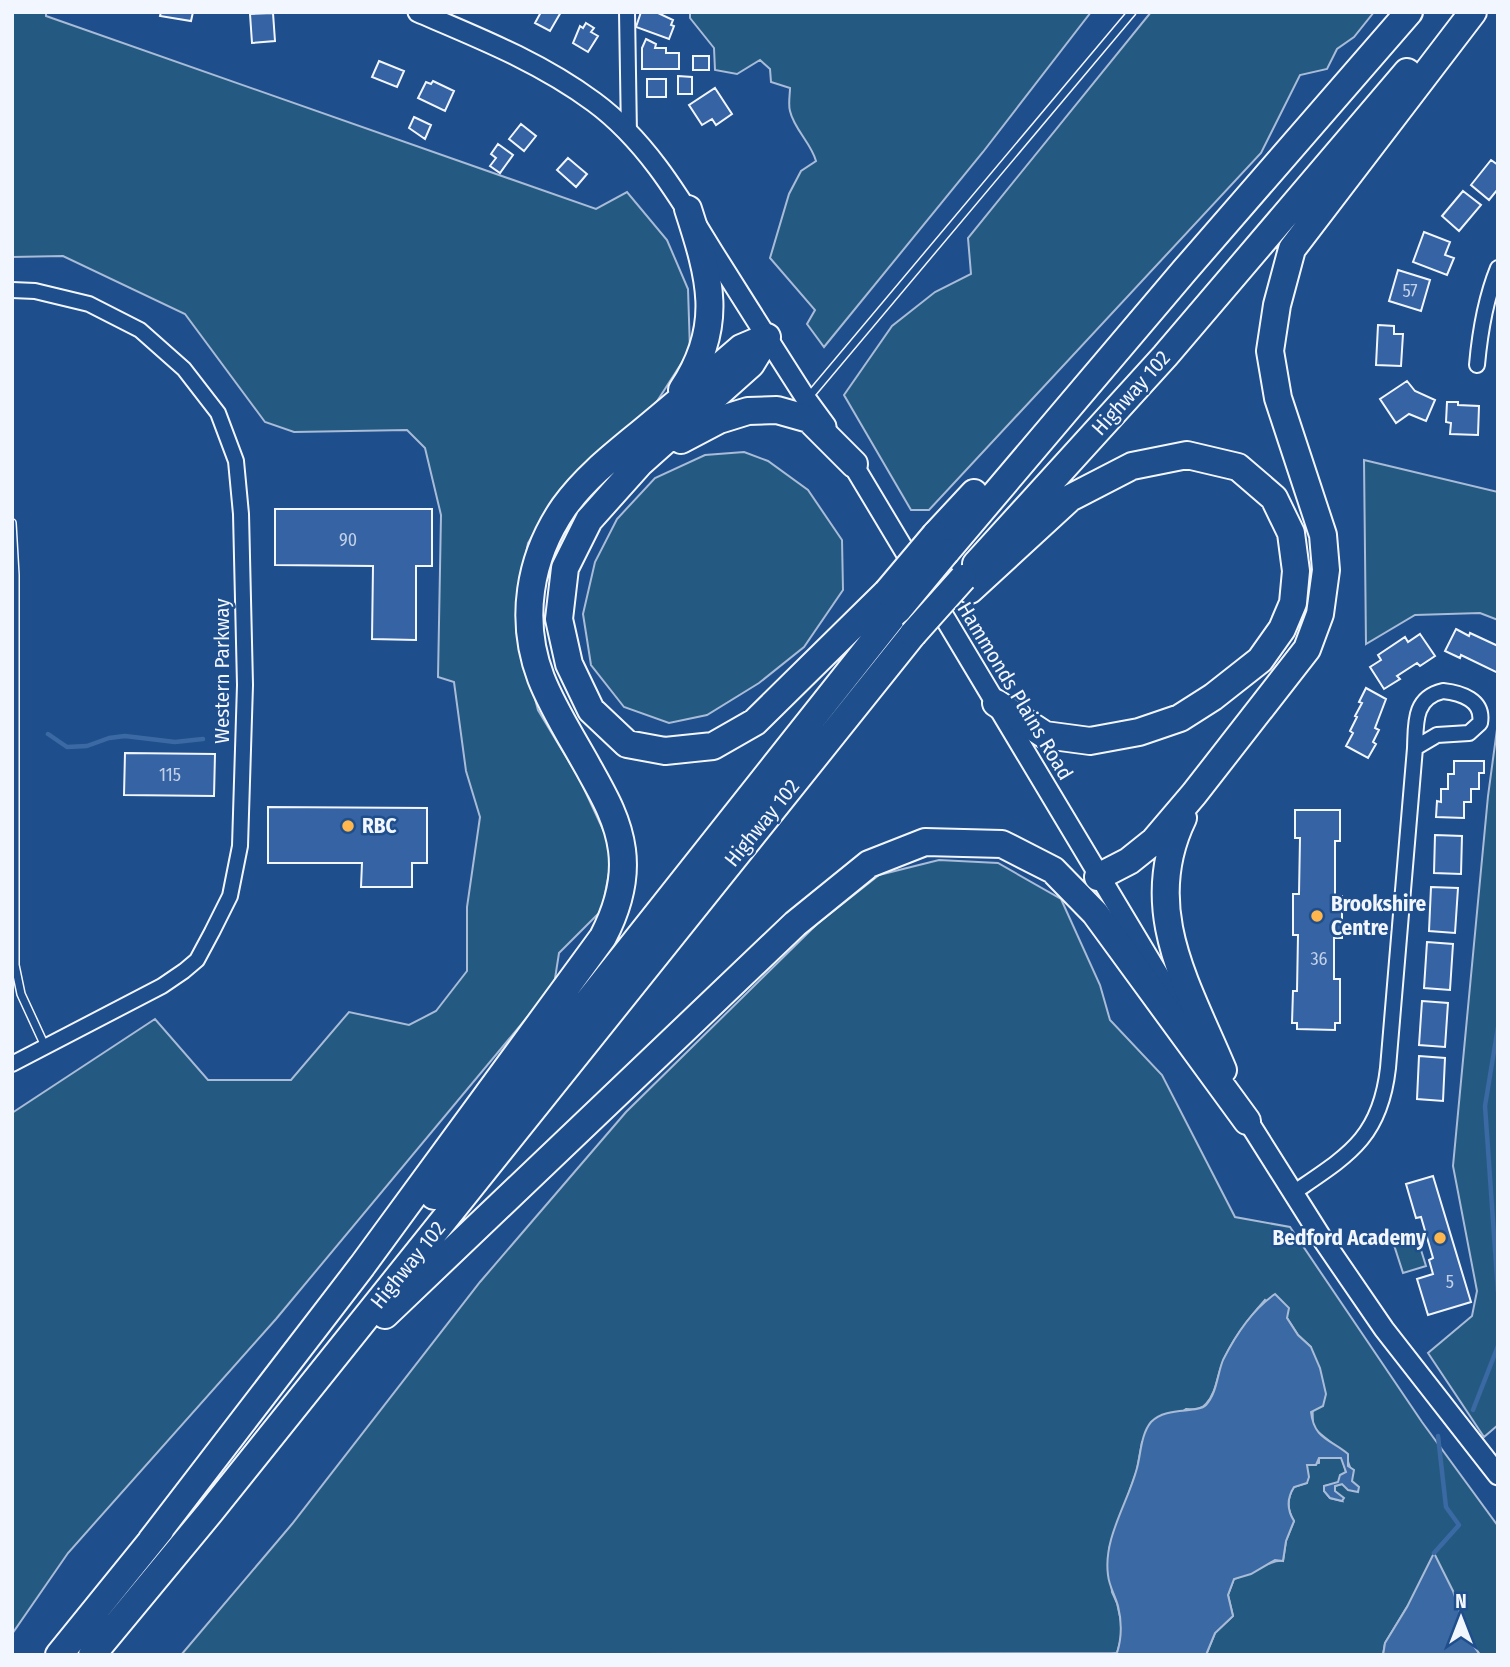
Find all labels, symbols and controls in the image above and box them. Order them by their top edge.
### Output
house number: 57 [1402,280,1418,302]
street label: Highway 102 [1086,345,1176,441]
house number: 90 [339,529,357,551]
street label: Hammonds Plains Road [952,597,1078,785]
street label: Western Parkway [209,598,235,744]
house number: 115 [159,764,181,786]
street label: Highway 102 [719,774,805,872]
place label: RBC [362,813,397,839]
marker: RBC [340,818,356,834]
place label: Brookshire Centre [1331,891,1427,941]
marker: Brookshire Centre [1309,908,1325,924]
house number: 36 [1310,948,1328,970]
street label: Highway 102 [365,1216,451,1314]
place label: Bedford Academy [1273,1225,1427,1251]
marker: Bedford Academy [1432,1230,1448,1246]
house number: 5 [1446,1271,1454,1293]
north arrow [1426,1583,1496,1653]
text: N [1455,1590,1467,1613]

